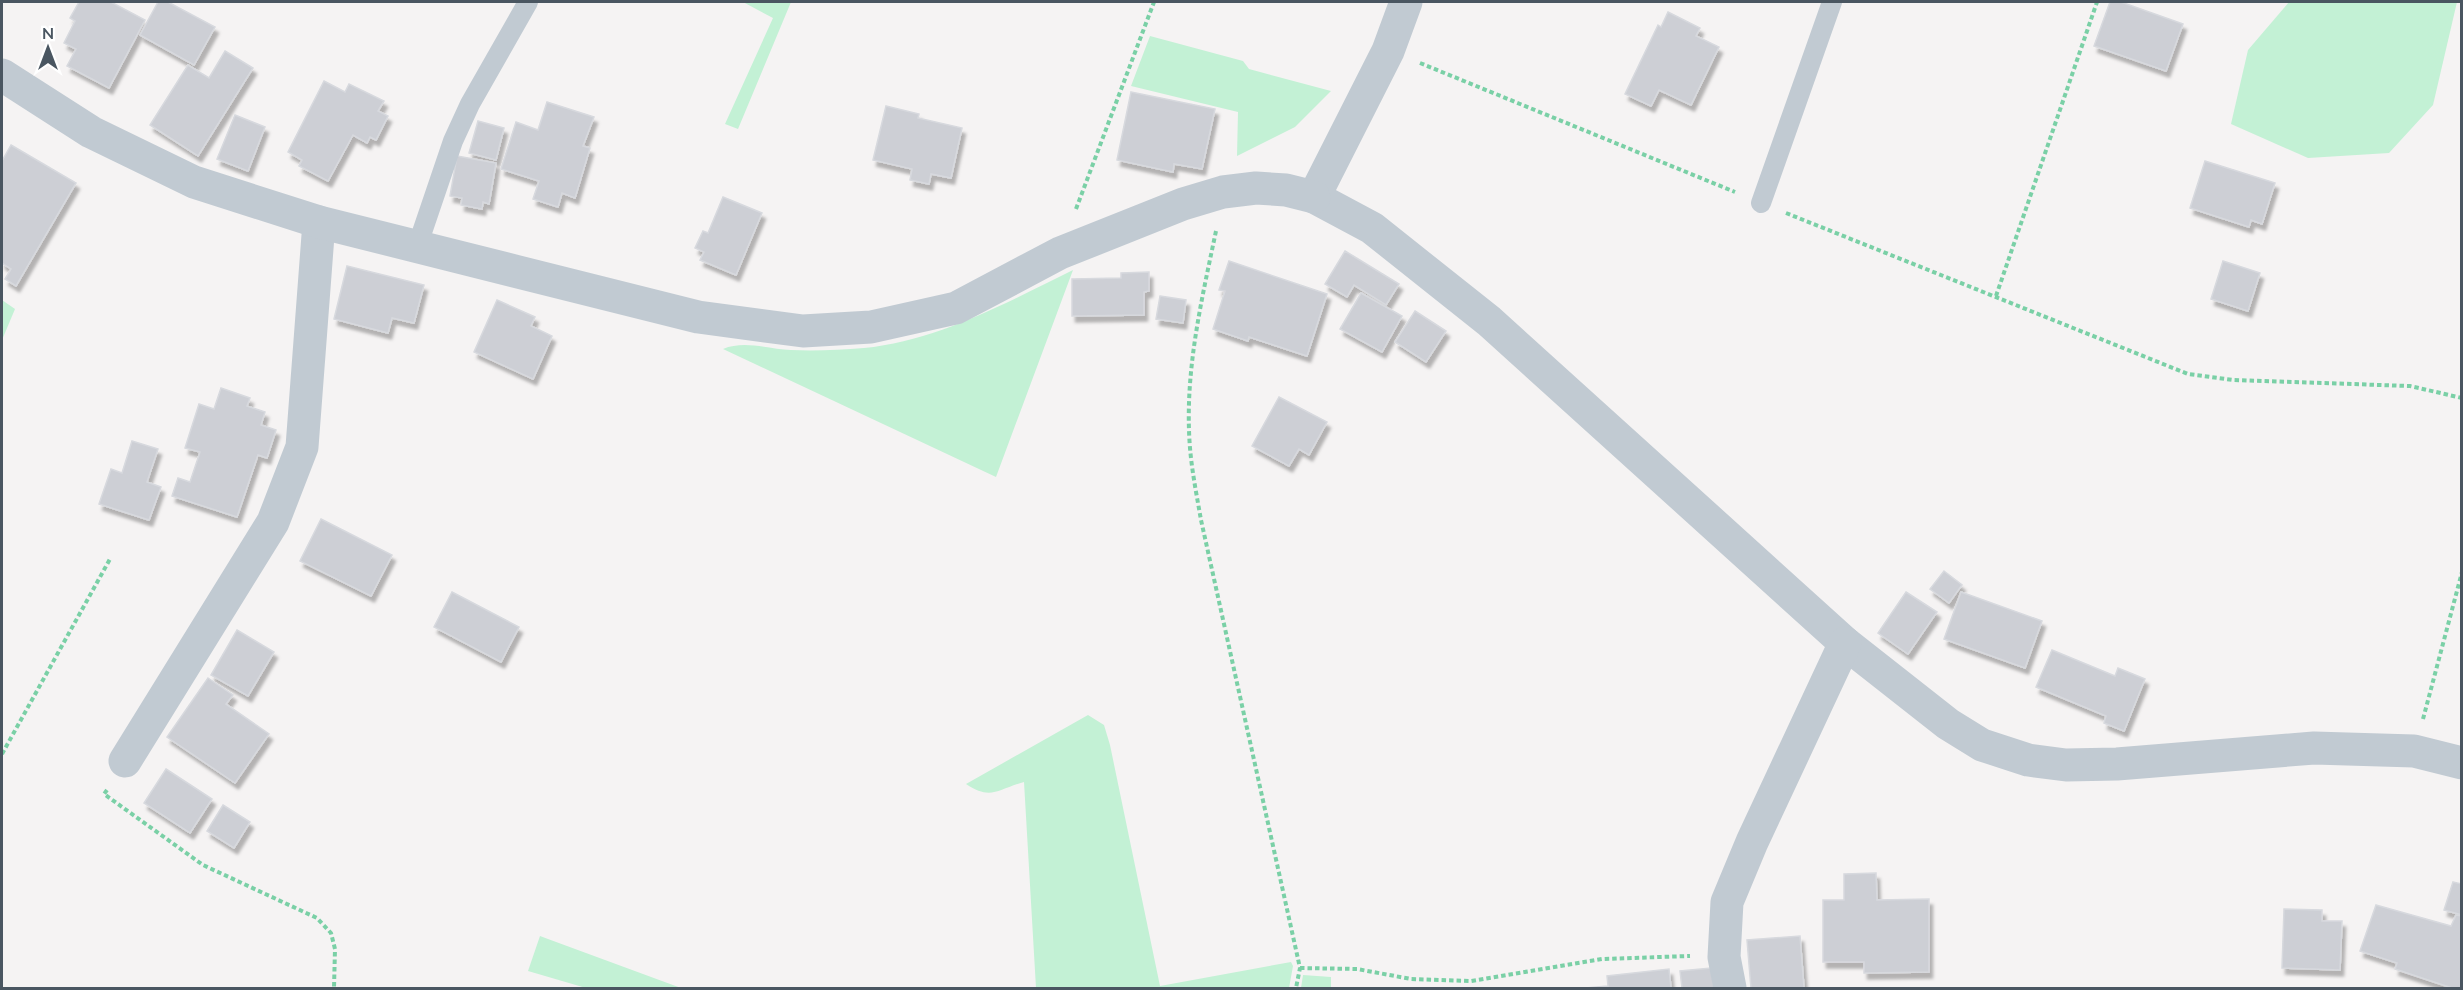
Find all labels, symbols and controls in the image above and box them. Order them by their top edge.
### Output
north arrow [18,18,78,78]
text: N [42,23,54,43]

